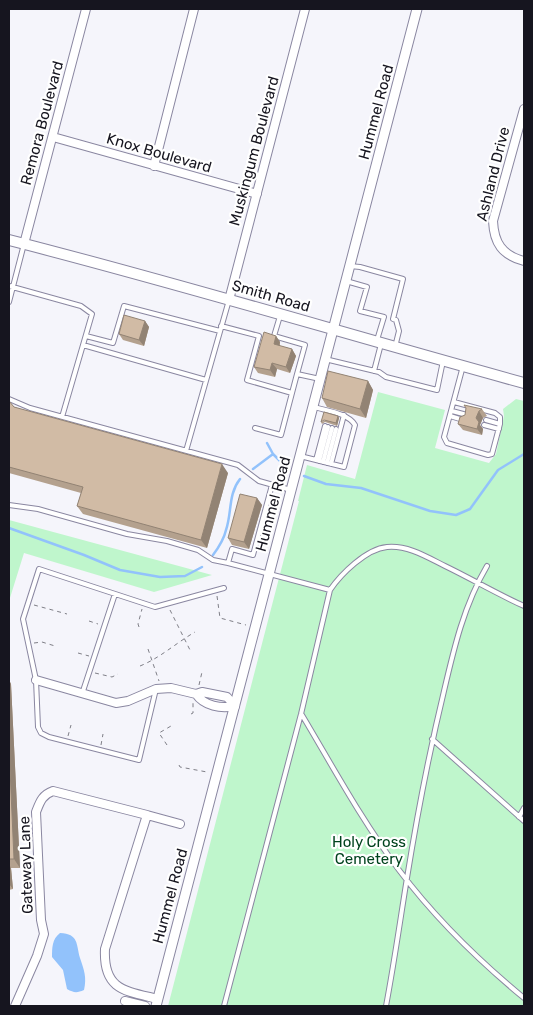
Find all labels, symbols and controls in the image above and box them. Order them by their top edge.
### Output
street label: Remora Boulevard [17,59,67,187]
street label: Hummel Road [355,62,397,162]
street label: Muskingum Boulevard [225,74,283,228]
street label: Ashland Drive [473,125,513,223]
street label: Knox Boulevard [104,129,214,177]
street label: Smith Road [230,276,312,316]
street label: Hummel Road [252,454,294,554]
street label: Gateway Lane [15,816,37,914]
park label: Holy Cross Cemetery [332,833,406,868]
street label: Hummel Road [149,846,191,946]

